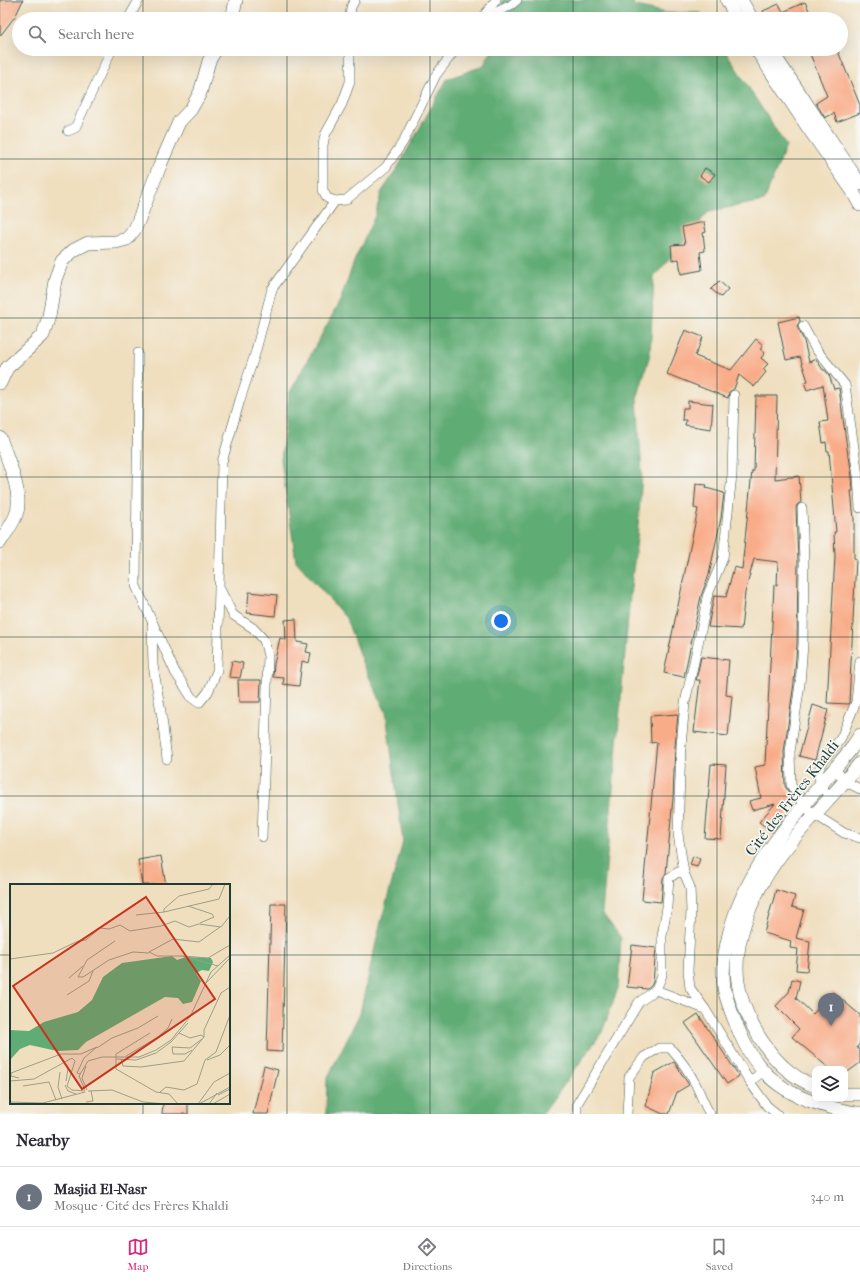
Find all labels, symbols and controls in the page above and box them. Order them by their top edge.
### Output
search box [12,12,848,56]
icon: search [26,23,48,45]
text: Search here [58,25,134,43]
your location [491,611,511,631]
street label: Cité des Frères Khaldi [741,736,843,859]
inset map [10,884,230,1104]
pin: 1 [818,993,844,1026]
map controls [812,1066,848,1102]
button: layers [812,1066,848,1102]
text: Nearby [16,1130,70,1150]
text: Masjid El-Nasr [54,1180,147,1198]
text: 1 [27,1189,31,1204]
text: 340 m [810,1189,844,1204]
text: Mosque · Cité des Frères Khaldi [54,1198,229,1213]
tab: Map [127,1236,149,1273]
tab: Directions [403,1236,452,1273]
tab: Saved [706,1236,733,1273]

